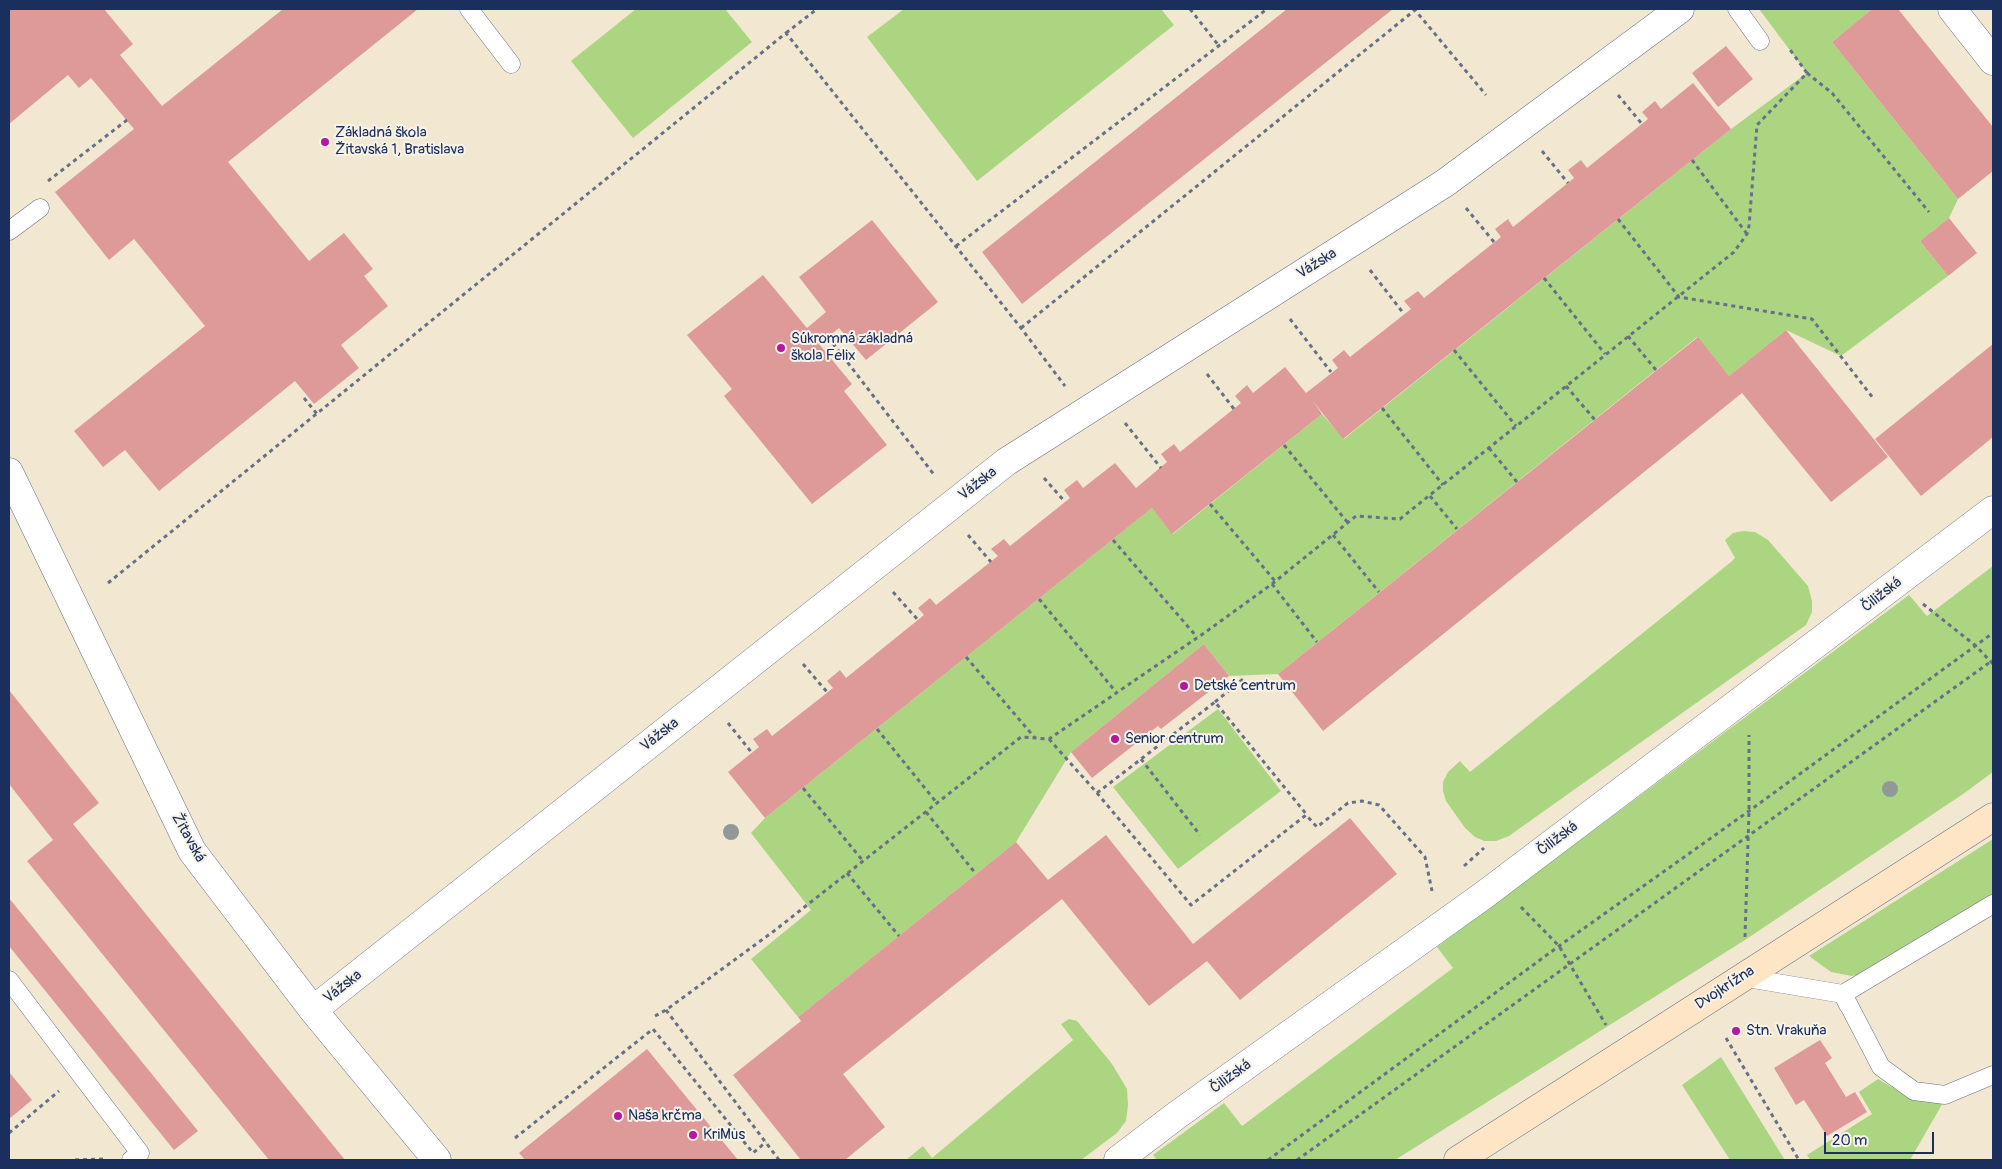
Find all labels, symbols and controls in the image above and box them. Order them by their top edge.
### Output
place label: Základná škola Žitavská 1, Bratislava [335,124,464,159]
marker: Základná škola Žitavská 1, Bratislava [319,136,331,148]
street label: Vážska [1294,245,1340,283]
place label: Súkromná základná škola Felix [791,330,913,365]
marker: Súkromná základná škola Felix [775,342,787,354]
street label: Vážska [955,463,1001,505]
street label: Čiližská [1858,574,1906,616]
place label: Detské centrum [1194,677,1296,695]
marker: Detské centrum [1178,680,1190,692]
street label: Vážska [637,714,683,756]
place label: Senior centrum [1125,730,1224,748]
marker: Senior centrum [1109,733,1121,745]
street label: Žitavská [167,810,209,866]
street label: Čiližská [1534,818,1582,860]
street label: Dvojkrížna [1692,962,1758,1014]
street label: Vážska [320,966,366,1008]
place label: Stn. Vrakuňa [1746,1022,1827,1040]
marker: Stn. Vrakuňa [1730,1025,1742,1037]
street label: Čiližská [1207,1056,1255,1098]
place label: Naša krčma [628,1107,702,1125]
marker: Naša krčma [612,1110,624,1122]
scale bar [1827,1122,1937,1154]
place label: KriMus [703,1126,745,1144]
marker: KriMus [687,1129,699,1141]
text: 20 m [1832,1131,1867,1150]

